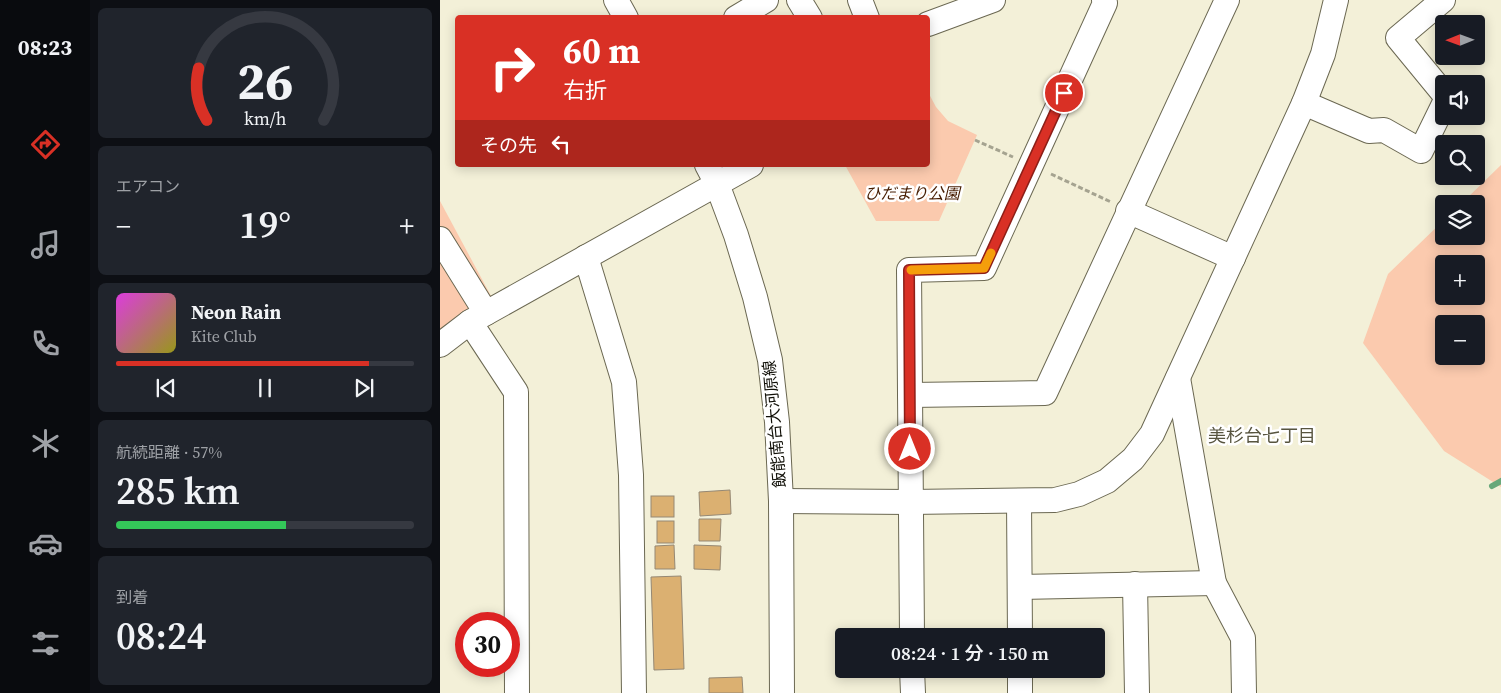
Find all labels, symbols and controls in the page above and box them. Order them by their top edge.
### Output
north arrow [1435,15,1485,65]
map controls [1435,15,1485,365]
text: 60 m [563,27,640,75]
text: 08:23 [18,32,72,62]
icon: right [480,35,545,100]
text: 26 [237,45,293,116]
pin [1043,72,1085,114]
text: 右折 [563,75,607,105]
button: sound [1435,75,1485,125]
icon: arrive [1050,79,1078,107]
text: km/h [244,106,287,131]
icon: directions [28,127,63,162]
icon: left [547,130,575,158]
text: その先 [480,132,537,158]
button: search [1435,135,1485,185]
text: エアコン [116,175,180,197]
park label: ひだまり公園 [864,182,962,204]
button: layers [1435,195,1485,245]
text: 19° [239,199,291,251]
text: − [116,207,131,245]
text: + [399,207,414,245]
icon: music [28,227,63,262]
button: + [1435,255,1485,305]
text: Neon Rain [191,299,281,325]
button: − [1435,315,1485,365]
text: Kite Club [191,325,257,347]
icon: phone [28,326,63,361]
street label: 飯能南台大河原線 [757,359,791,489]
icon: previous [152,374,180,402]
icon: pause [251,374,279,402]
icon: next [350,374,378,402]
position arrow [883,422,935,474]
district label: 美杉台七丁目 [1208,423,1316,448]
icon: climate [28,426,63,461]
text: 航続距離 · 57% [116,441,222,463]
text: 285 km [116,465,240,517]
icon: car [28,526,63,561]
text: 到着 [116,586,148,608]
text: 08:24 [116,610,206,662]
speed limit sign: 30 [455,612,520,677]
icon: filters [28,626,63,661]
text: 08:24 · 1 分 · 150 m [891,640,1049,666]

